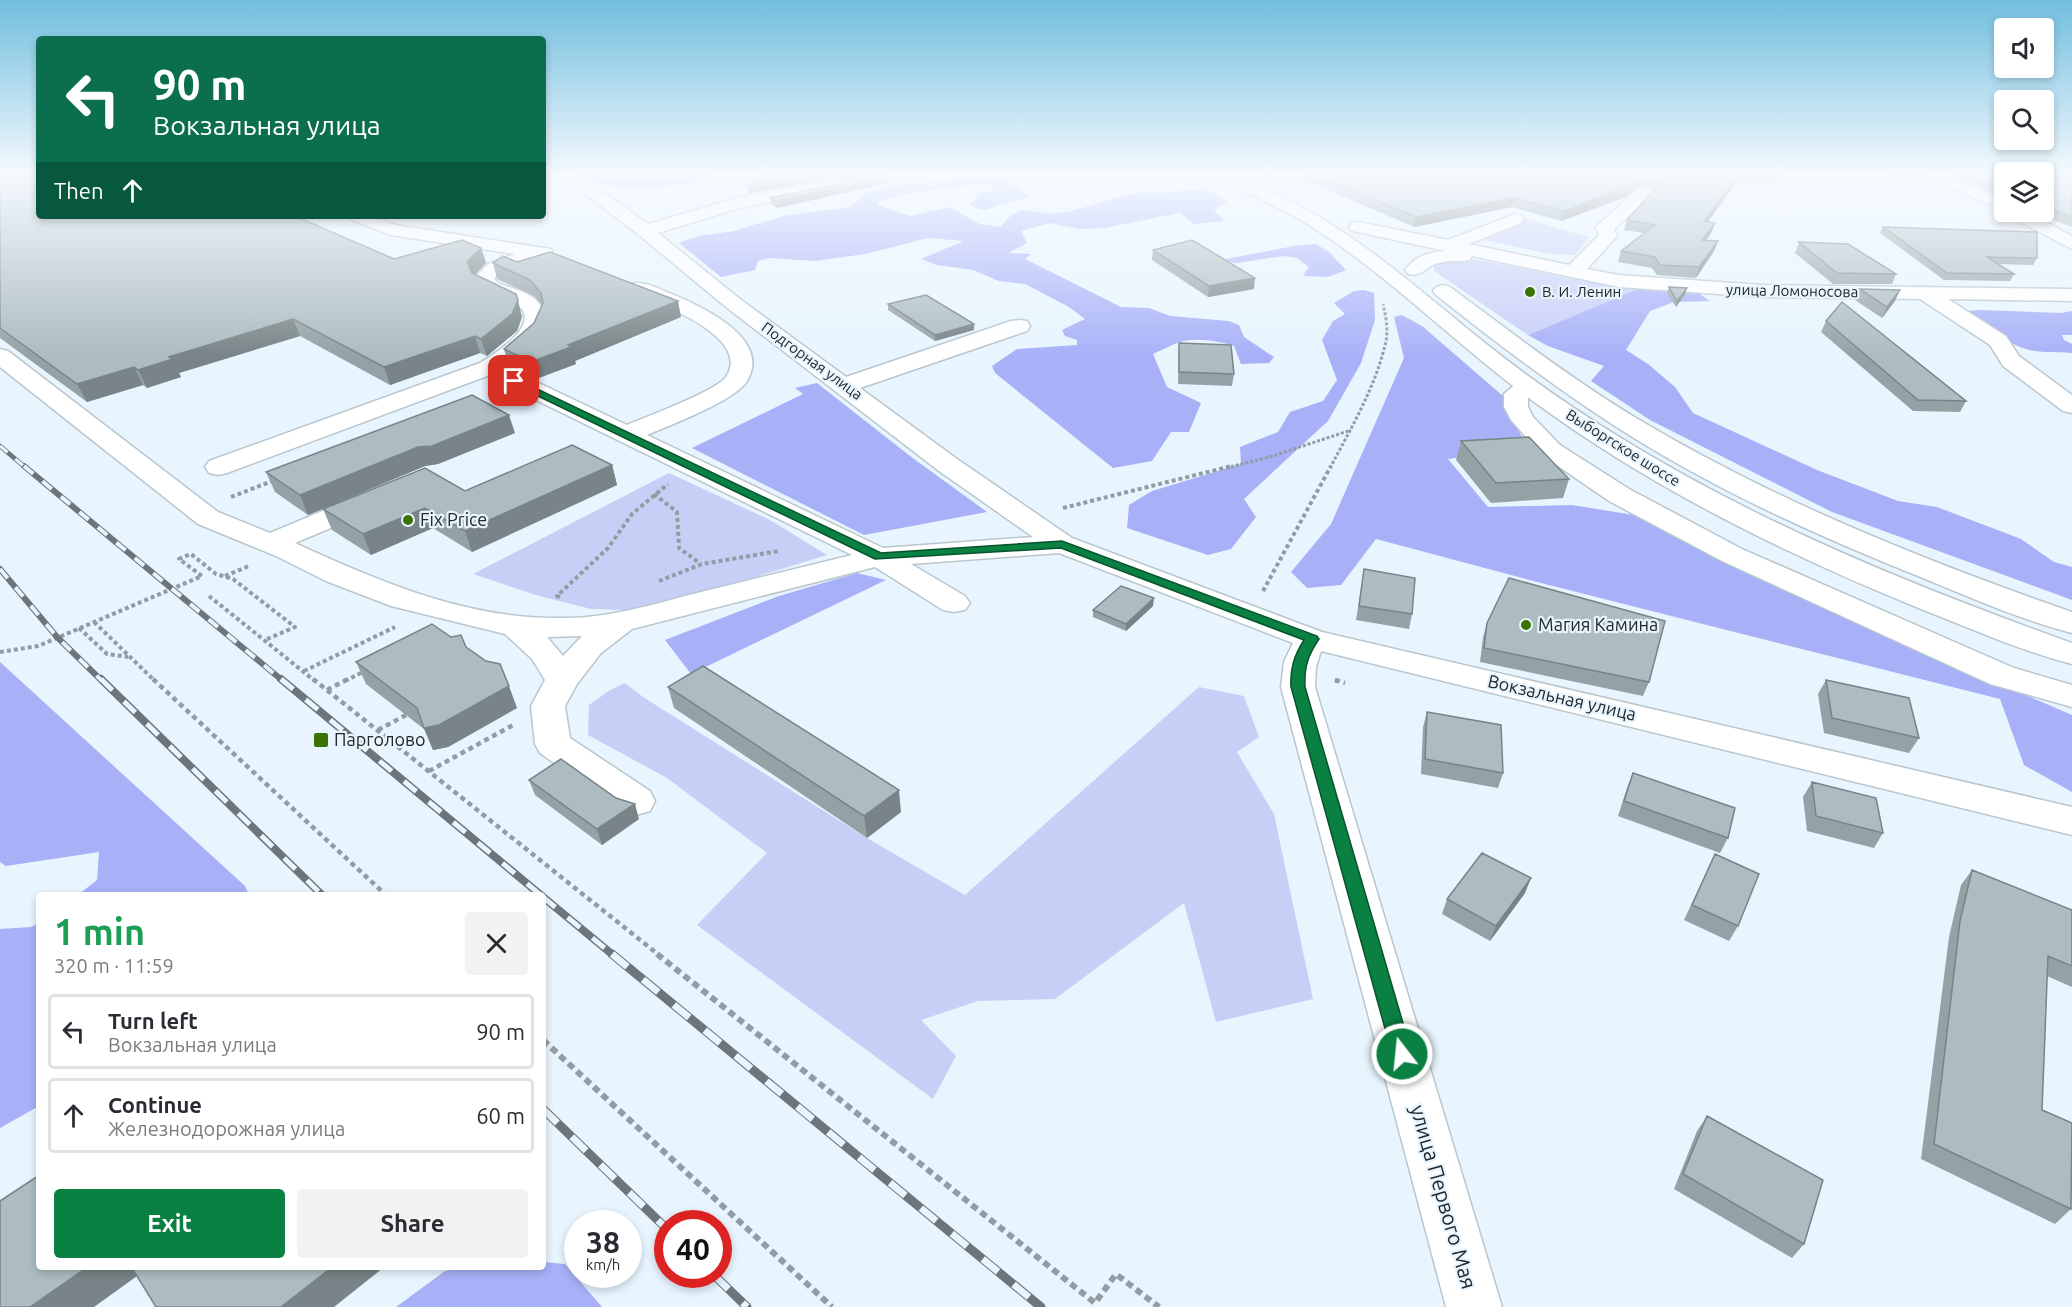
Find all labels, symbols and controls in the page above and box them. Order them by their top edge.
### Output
map controls [1994,18,2054,222]
button: sound [1994,18,2054,78]
icon: left [54,60,132,138]
text: 90 m [153,61,247,108]
button: search [1994,90,2054,150]
text: Вокзальная улица [153,110,381,140]
button: layers [1994,162,2054,222]
icon: ahead [116,174,149,207]
text: Then [54,178,104,203]
street label: улица Ломоносова [1726,281,1858,300]
place label: В. И. Ленин [1542,283,1621,300]
marker: В. И. Ленин [1523,285,1537,299]
street label: Подгорная улица [759,318,866,403]
pin [488,355,539,406]
icon: arrive [497,364,530,397]
street label: Выборгское шоссе [1563,406,1683,490]
place label: Fix Price [420,509,487,529]
marker: Fix Price [401,513,415,527]
place label: Магия Камина [1538,614,1658,634]
marker: Магия Камина [1519,618,1533,632]
street label: Вокзальная улица [1486,670,1638,724]
place label: Парголово [334,729,426,749]
marker: Парголово [312,731,330,749]
text: 1 min [54,911,145,952]
button: close [465,912,528,975]
text: 320 m · 11:59 [54,954,174,977]
text: Turn left [108,1008,198,1033]
icon: left [57,1015,90,1048]
text: 90 m [476,1019,525,1044]
position arrow [1370,1022,1434,1086]
text: Вокзальная улица [108,1033,277,1056]
text: Continue [108,1092,202,1117]
icon: ahead [57,1099,90,1132]
street label: улица Первого Мая [1406,1102,1482,1292]
text: 60 m [476,1103,525,1128]
text: Железнодорожная улица [108,1117,345,1140]
button: Exit [54,1189,285,1258]
button: Share [297,1189,528,1258]
speed limit sign: 40 [654,1210,732,1288]
text: 38 [586,1225,620,1259]
text: km/h [586,1256,620,1273]

